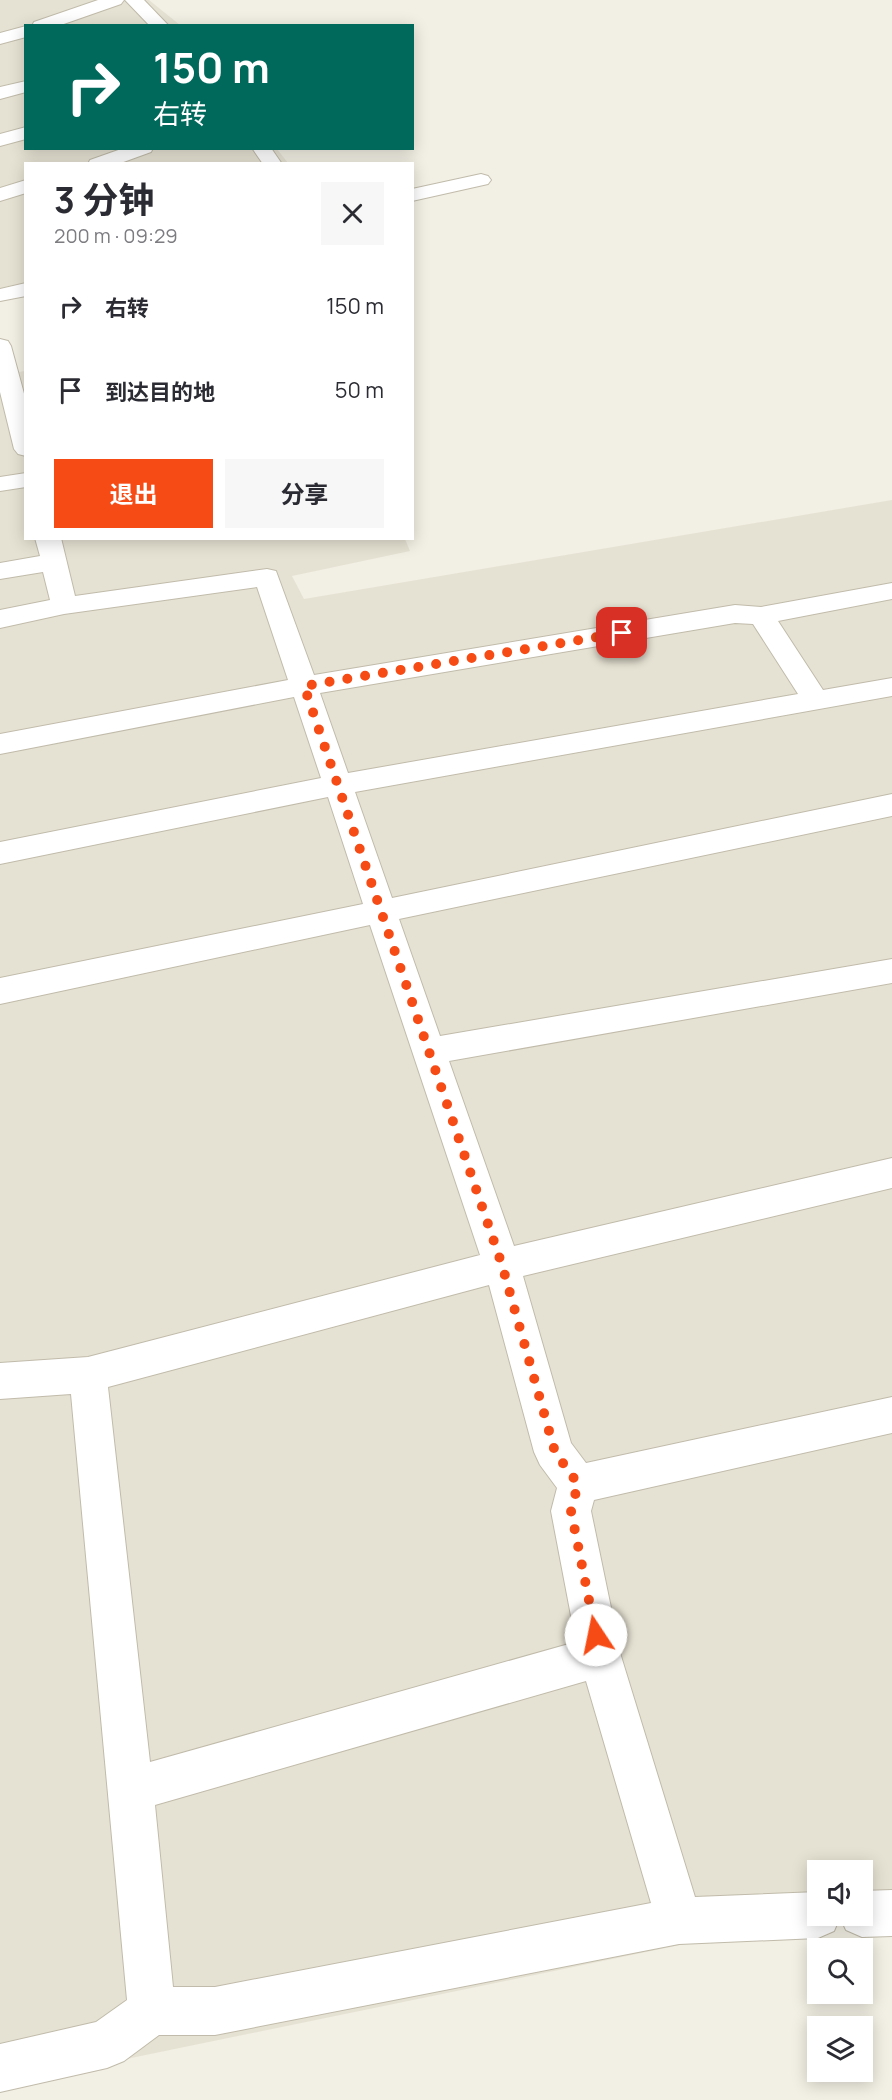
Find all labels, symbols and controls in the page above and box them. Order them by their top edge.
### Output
text: 150 m [153,38,270,96]
icon: right [54,48,132,126]
text: 右转 [153,95,207,132]
text: 3 分钟 [54,175,154,224]
button: close [321,182,384,245]
text: 200 m · 09:29 [54,222,178,249]
icon: right [54,290,87,323]
text: 150 m [326,291,384,321]
text: 右转 [105,293,149,323]
icon: arrive [54,374,87,407]
text: 50 m [335,375,384,405]
text: 到达目的地 [105,377,215,407]
button: 退出 [54,459,213,528]
button: 分享 [225,459,384,528]
pin [596,607,647,658]
icon: arrive [605,616,638,649]
position arrow [564,1603,628,1667]
map controls [807,1860,873,2082]
button: sound [807,1860,873,1926]
button: search [807,1938,873,2004]
button: layers [807,2016,873,2082]

